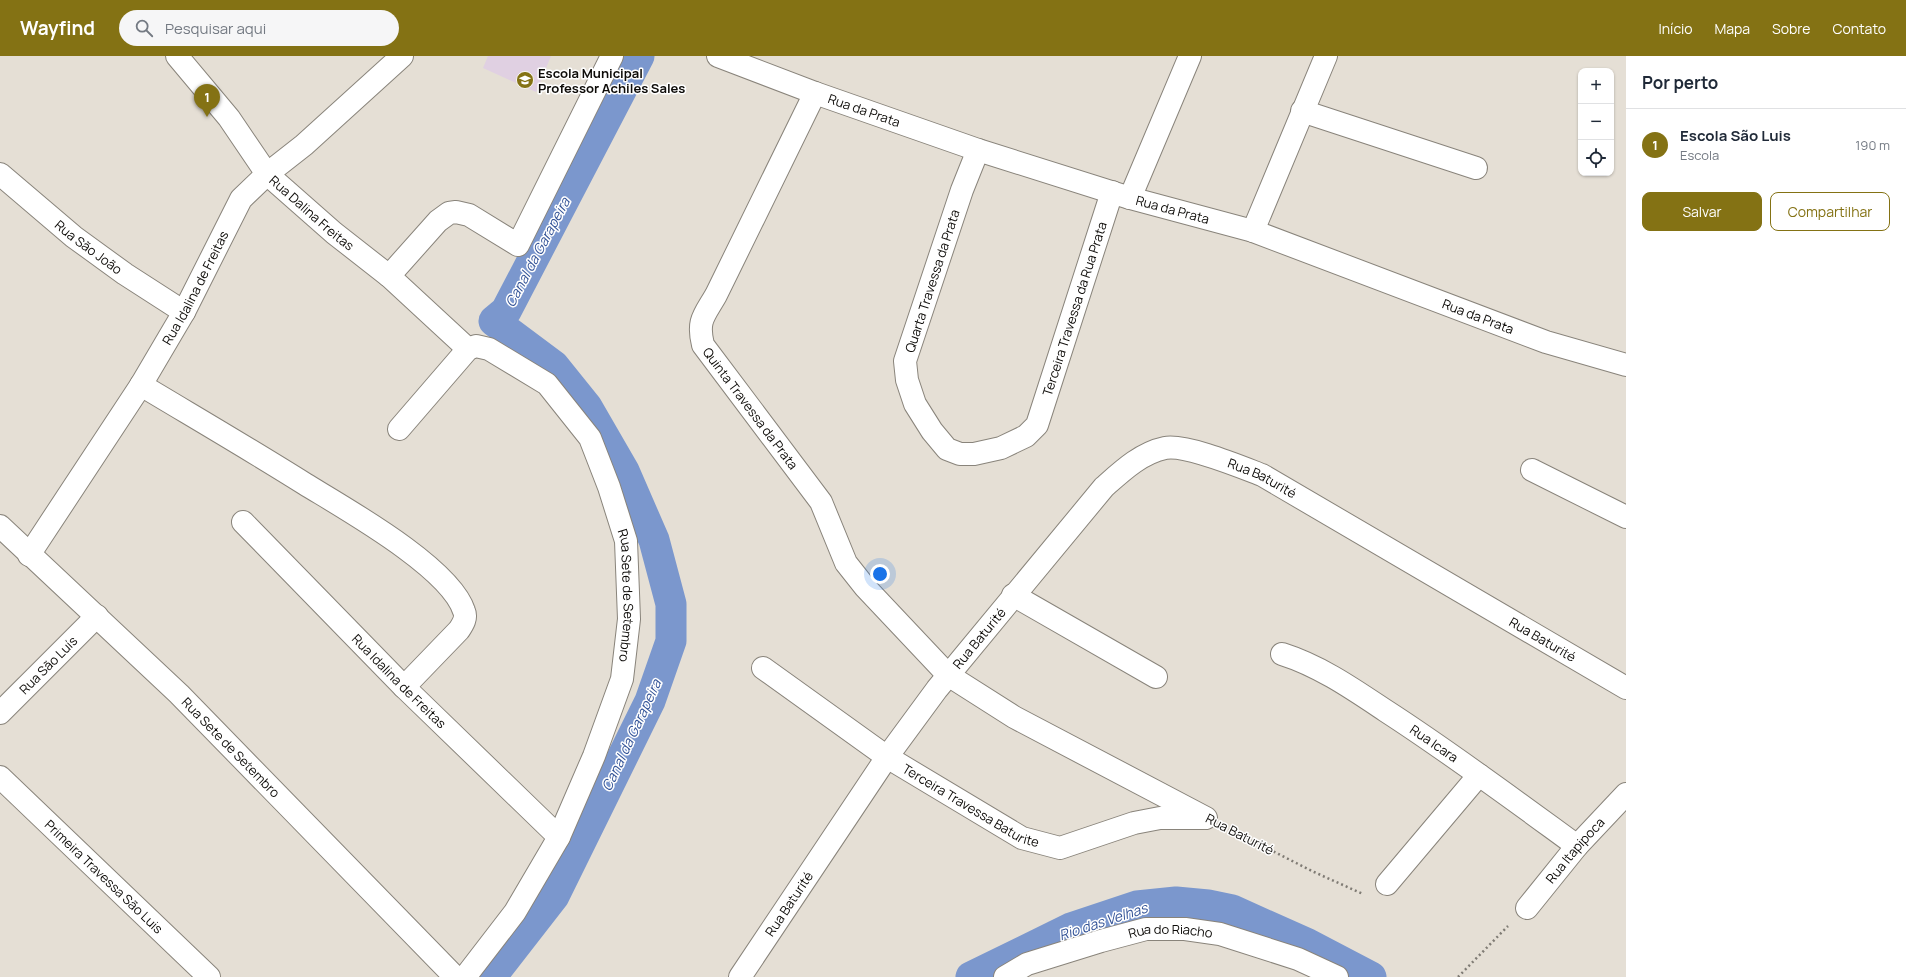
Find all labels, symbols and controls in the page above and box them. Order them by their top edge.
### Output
search box [119,10,399,46]
text: Wayfind [20,15,95,41]
icon: search [133,17,155,39]
text: Pesquisar aqui [165,18,266,39]
text: Início [1659,19,1692,38]
text: Mapa [1714,19,1750,38]
text: Sobre [1772,19,1810,38]
text: Contato [1832,19,1886,38]
place label: Escola Municipal Professor Achiles Sales [538,64,685,97]
map controls [1578,68,1614,176]
button: + [1578,68,1614,104]
school or university icon: Escola Municipal Professor Achiles Sales [515,70,535,90]
text: Por perto [1642,71,1718,94]
pin: 1 [194,84,220,117]
street label: Rua da Prata [826,89,903,131]
button: − [1578,104,1614,140]
text: Escola São Luis [1680,125,1791,146]
text: 1 [1652,136,1658,154]
text: 190 m [1855,136,1890,154]
button: locate [1578,140,1614,176]
text: Escola [1680,146,1719,164]
street label: Rua Dalina Freitas [266,171,358,255]
street label: Rua da Prata [1134,191,1211,228]
button: Salvar [1642,192,1762,231]
button: Compartilhar [1770,192,1890,231]
water label: Canal da Garapeira [500,193,574,310]
street label: Quarta Travessa da Prata [900,207,964,355]
street label: Rua São João [51,216,126,278]
street label: Terceira Travessa da Rua Prata [1038,219,1111,398]
street label: Rua Idalina de Freitas [158,228,233,348]
street label: Rua da Prata [1440,295,1517,338]
street label: Quinta Travessa da Prata [699,344,802,473]
street label: Rua Baturité [1225,454,1300,502]
street label: Rua Sete de Setembro [614,527,638,663]
your location [870,564,890,584]
street label: Rua Baturité [948,603,1010,673]
street label: Rua Baturité [1506,613,1580,666]
street label: Rua Idalina de Freitas [348,630,450,732]
street label: Rua São Luís [15,632,81,698]
water label: Canal da Garapeira [597,675,666,794]
street label: Rua Sete de Setembro [178,693,284,802]
street label: Rua Icara [1406,720,1462,766]
street label: Terceira Travessa Baturite [899,759,1042,851]
street label: Rua Baturité [1203,809,1278,859]
street label: Rua Itapipoca [1541,813,1608,887]
street label: Primeira Travessa São Luis [41,816,167,938]
street label: Rua Baturité [761,868,817,940]
water label: Rio das Velhas [1056,897,1151,944]
street label: Rua do Riacho [1126,920,1214,942]

